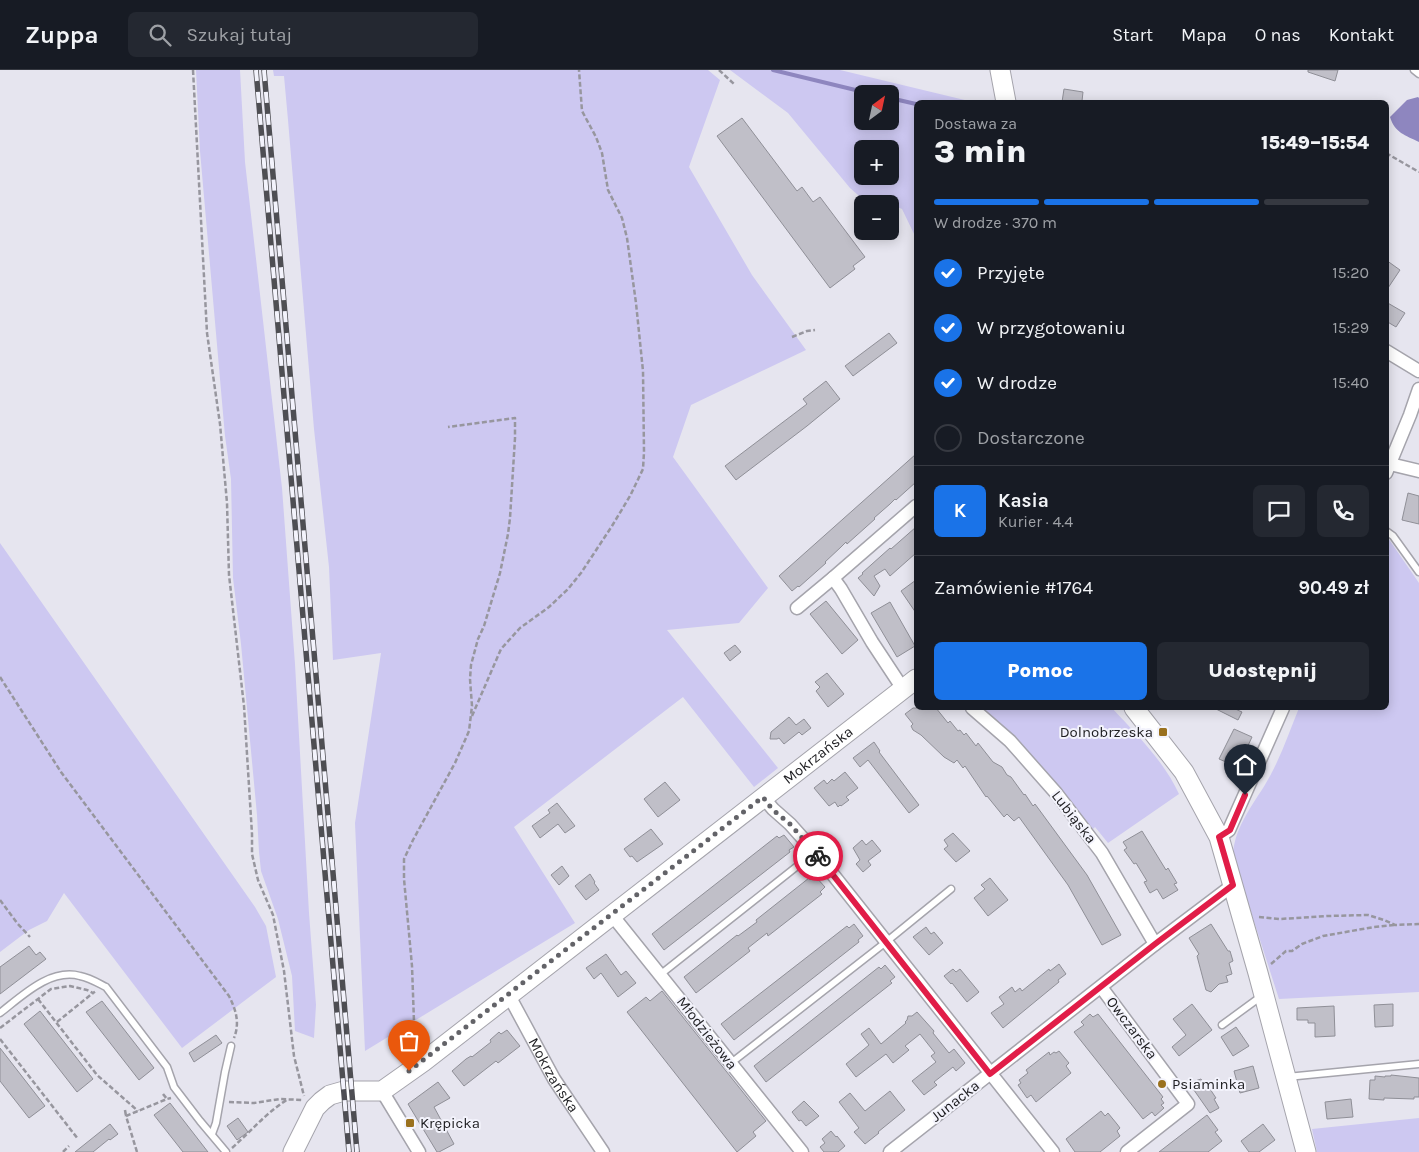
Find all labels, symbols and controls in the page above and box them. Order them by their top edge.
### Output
search box [128,12,478,57]
text: Zuppa [25,21,98,49]
icon: search [146,21,174,49]
text: Szukaj tutaj [186,24,292,46]
text: Start [1112,24,1153,46]
text: Mapa [1181,24,1227,46]
text: O nas [1255,24,1301,46]
text: Kontakt [1329,24,1394,46]
north arrow [854,85,899,130]
map controls [854,85,899,240]
text: Dostawa za [934,114,1017,133]
text: 15:49–15:54 [1261,132,1369,154]
text: 3 min [934,133,1027,170]
button: + [854,140,899,185]
button: − [854,195,899,240]
text: W drodze · 370 m [934,213,1057,232]
icon: check [934,259,962,287]
text: Przyjęte [977,262,1045,284]
text: 15:20 [1332,263,1369,282]
icon: check [934,314,962,342]
text: W przygotowaniu [977,317,1126,339]
text: 15:29 [1332,318,1369,337]
icon: check [934,369,962,397]
text: W drodze [977,372,1057,394]
text: 15:40 [1333,373,1369,392]
text: Dostarczone [977,427,1085,449]
button: chat [1253,485,1305,537]
button: phone [1317,485,1369,537]
text: Kasia [998,490,1049,512]
text: K [954,500,966,522]
text: Kurier · 4.4 [998,512,1073,531]
text: Zamówienie #1764 [934,577,1093,599]
text: 90.49 zł [1298,577,1369,599]
button: Pomoc [934,642,1147,700]
button: Udostępnij [1157,642,1369,700]
street label: Mokrzańska [779,722,857,788]
place label: Dolnobrzeska [1060,723,1153,741]
marker: Dolnobrzeska [1157,726,1169,738]
pin [1224,744,1266,795]
icon: home [1231,751,1259,779]
street label: Lubiąska [1048,787,1100,847]
courier [793,831,843,881]
icon: bike [804,842,832,870]
street label: Młodzieżowa [673,993,741,1073]
street label: Owczarska [1103,993,1161,1063]
pin [388,1020,430,1071]
icon: bag [395,1027,423,1055]
street label: Mokrzańska [524,1035,583,1116]
place label: Psiaminka [1172,1075,1245,1093]
street label: Junacka [927,1076,983,1126]
marker: Psiaminka [1156,1078,1168,1090]
place label: Krępicka [420,1114,480,1132]
marker: Krępicka [404,1117,416,1129]

